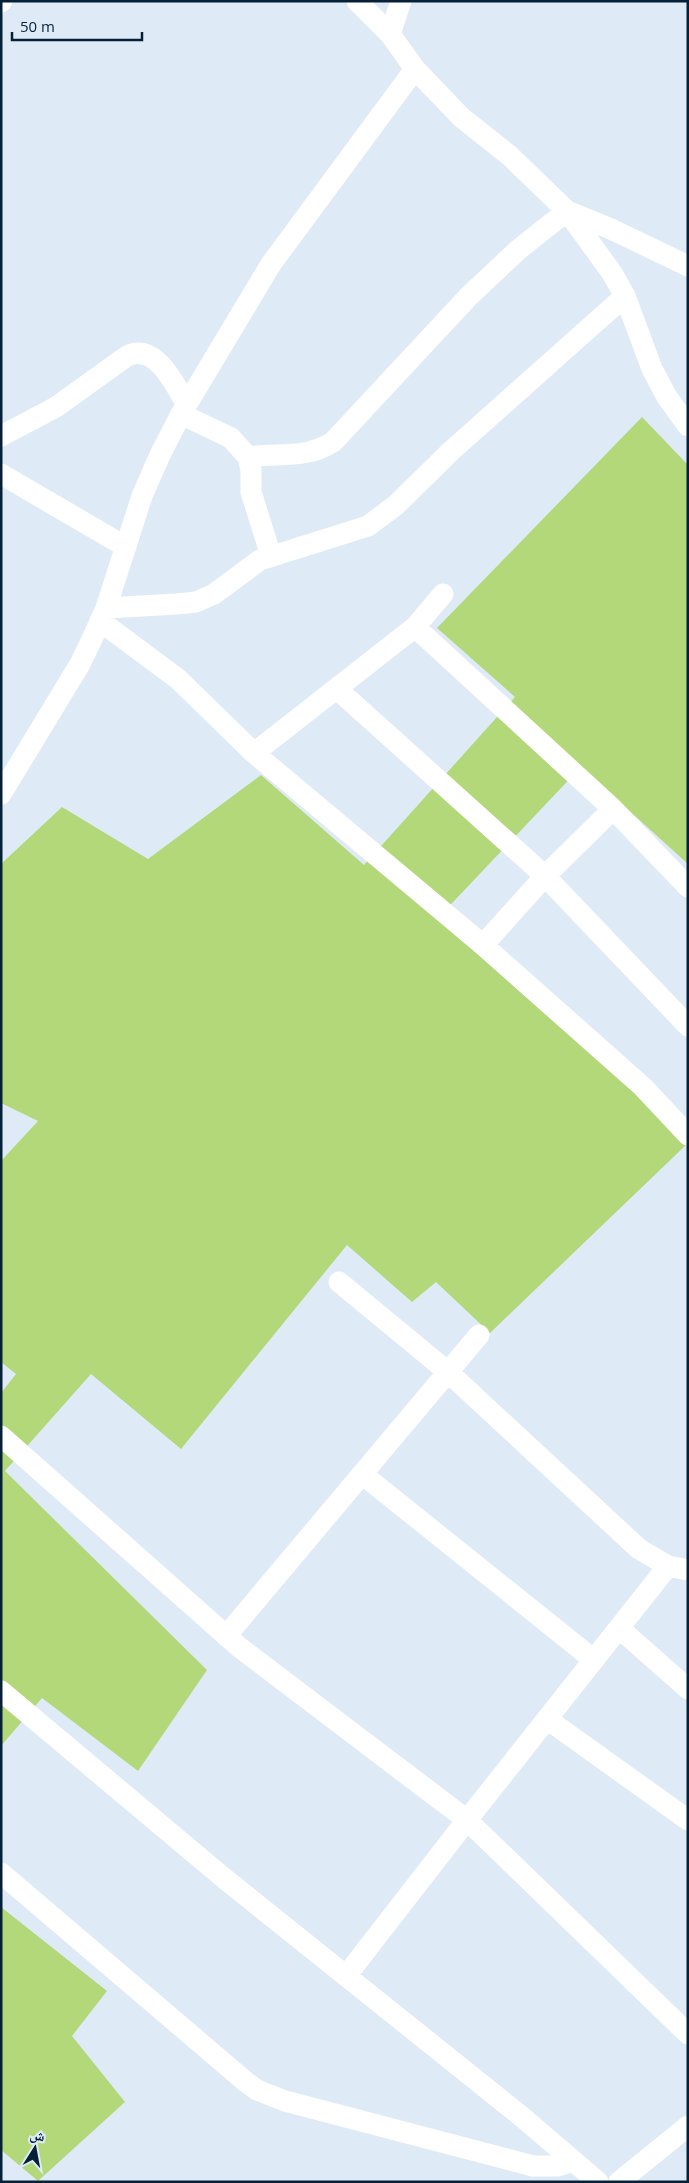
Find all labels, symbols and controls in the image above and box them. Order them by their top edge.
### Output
scale bar [12,10,142,42]
text: 50 m [20,16,55,36]
north arrow [10,2123,60,2173]
text: ش [28,2124,47,2146]

